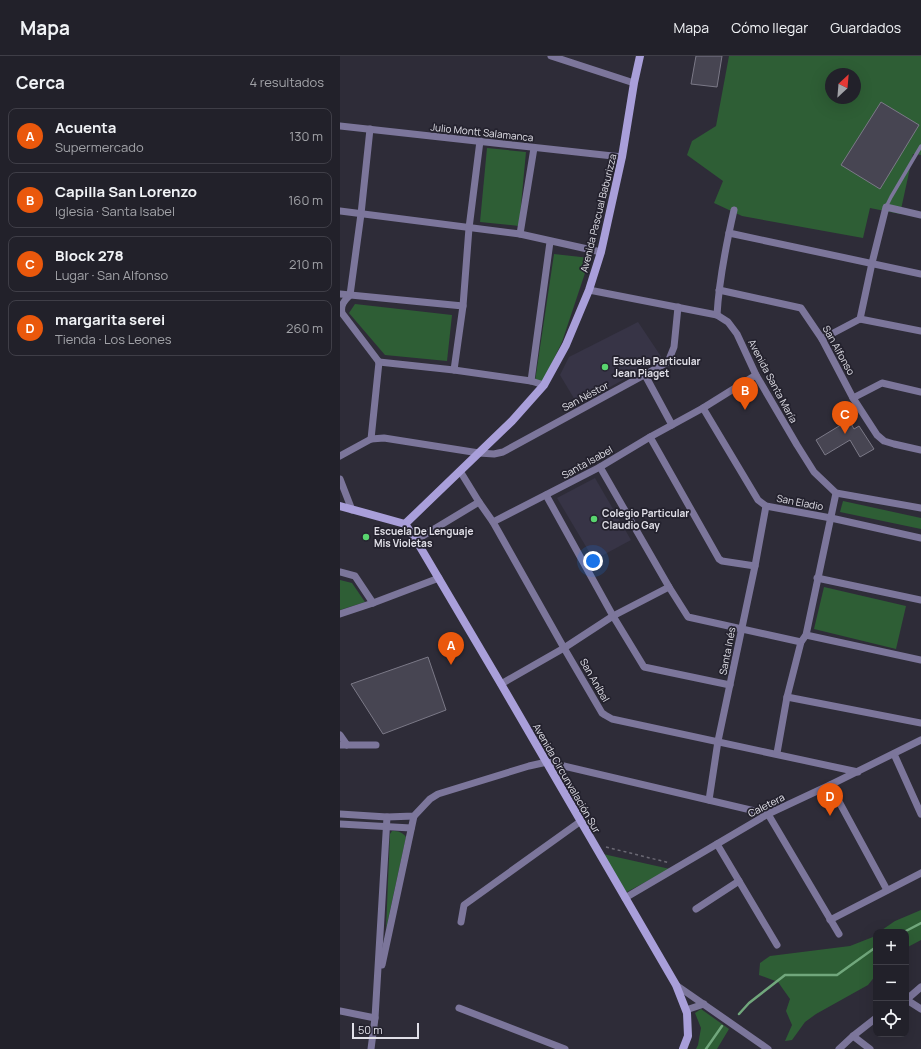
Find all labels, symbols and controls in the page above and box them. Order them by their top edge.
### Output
text: Mapa [20,15,70,41]
text: Mapa [674,18,709,37]
text: Cómo llegar [731,18,808,37]
text: Guardados [830,18,901,37]
north arrow [825,68,861,104]
text: Cerca [16,71,65,94]
text: 4 resultados [249,73,324,91]
text: Acuenta [55,117,116,138]
street label: Julio Montt Salamanca [430,120,534,144]
text: A [26,127,34,145]
text: 130 m [289,127,323,145]
text: Supermercado [55,138,144,156]
street label: Avenida Pascual Baburizza [577,152,619,274]
text: Capilla San Lorenzo [55,181,197,202]
text: B [26,191,34,209]
text: 160 m [288,191,323,209]
text: Iglesia · Santa Isabel [55,202,175,220]
text: Block 278 [55,245,124,266]
text: C [25,255,35,273]
text: 210 m [289,255,323,273]
text: Lugar · San Alfonso [55,266,168,284]
text: margarita serei [55,309,165,330]
text: D [25,319,35,337]
text: 260 m [286,319,323,337]
street label: San Alfonso [820,323,858,377]
text: Tienda · Los Leones [55,330,172,348]
street label: Avenida Santa María [745,337,801,425]
place label: Escuela Particular Jean Piaget [613,354,701,380]
marker: Escuela Particular Jean Piaget [600,362,610,372]
pin: B [732,377,758,410]
street label: San Néstor [559,378,611,414]
pin: C [832,401,858,434]
street label: Santa Isabel [559,442,615,482]
street label: San Eladio [775,491,825,513]
place label: Colegio Particular Claudio Gay [602,506,689,532]
marker: Colegio Particular Claudio Gay [589,514,599,524]
place label: Escuela De Lenguaje Mis Violetas [374,524,473,550]
marker: Escuela De Lenguaje Mis Violetas [361,532,371,542]
your location [583,551,603,571]
street label: Santa Inés [715,626,739,676]
pin: A [438,632,464,665]
street label: San Aníbal [577,656,613,704]
street label: Avenida Circunvalación Sur [530,721,604,836]
pin: D [817,783,843,816]
street label: Caletera [745,790,787,820]
map controls [873,929,909,1037]
button: + [873,929,909,965]
button: − [873,965,909,1001]
button: locate [873,1001,909,1037]
scale bar [352,1021,419,1040]
text: 50 m [358,1022,383,1037]

